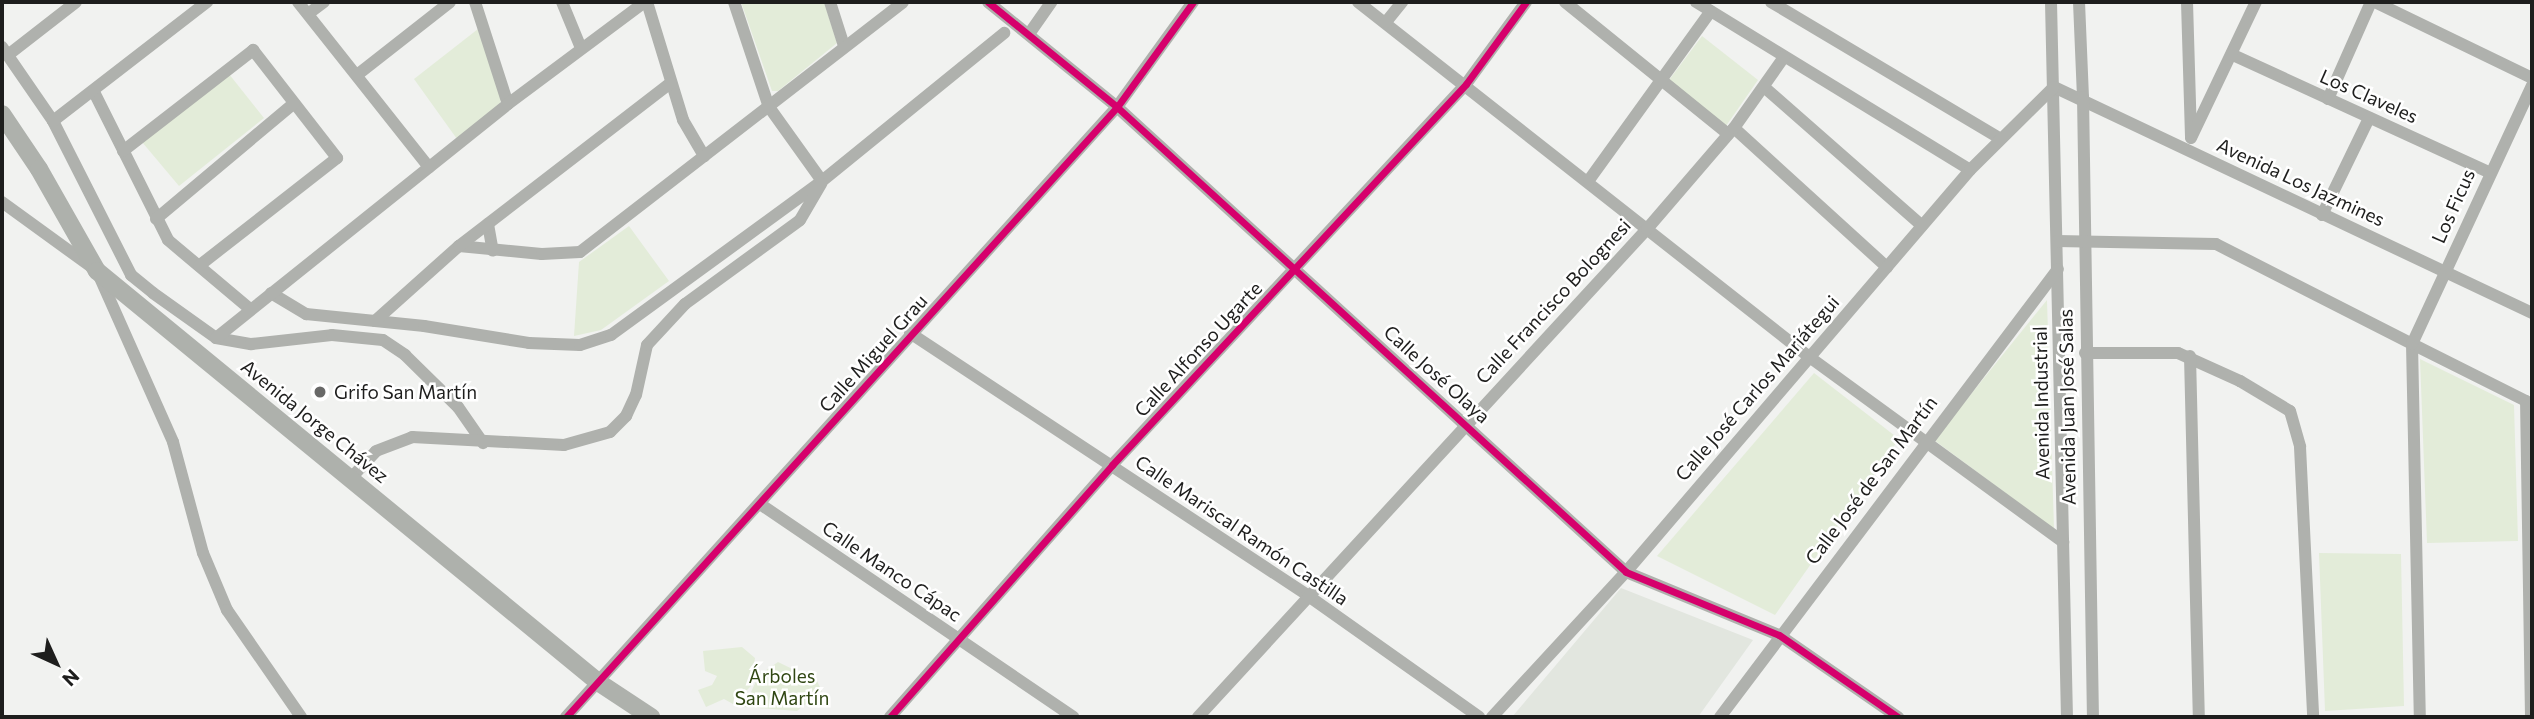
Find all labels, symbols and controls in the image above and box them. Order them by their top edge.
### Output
street label: Los Claveles [2316,64,2422,128]
street label: Avenida Los Jazmines [2214,133,2388,231]
street label: Los Ficus [2427,165,2479,247]
street label: Calle Francisco Bolognesi [1471,214,1635,388]
street label: Calle Alfonso Ugarte [1130,277,1266,421]
street label: Calle Miguel Grau [814,289,932,417]
street label: Calle José Carlos Mariátegui [1670,291,1844,485]
street label: Avenida Juan José Salas [2054,309,2080,505]
street label: Calle José Olaya [1379,320,1495,428]
street label: Avenida Industrial [2028,326,2054,480]
street label: Avenida Jorge Chávez [237,355,393,487]
place label: Grifo San Martín [334,381,477,403]
marker: Grifo San Martín [312,384,328,400]
street label: Calle José de San Martín [1800,391,1942,569]
street label: Calle Mariscal Ramón Castilla [1131,450,1353,610]
street label: Calle Manco Cápac [818,516,966,626]
north arrow [21,628,91,698]
text: N [58,665,84,691]
park label: Árboles San Martín [735,665,829,709]

